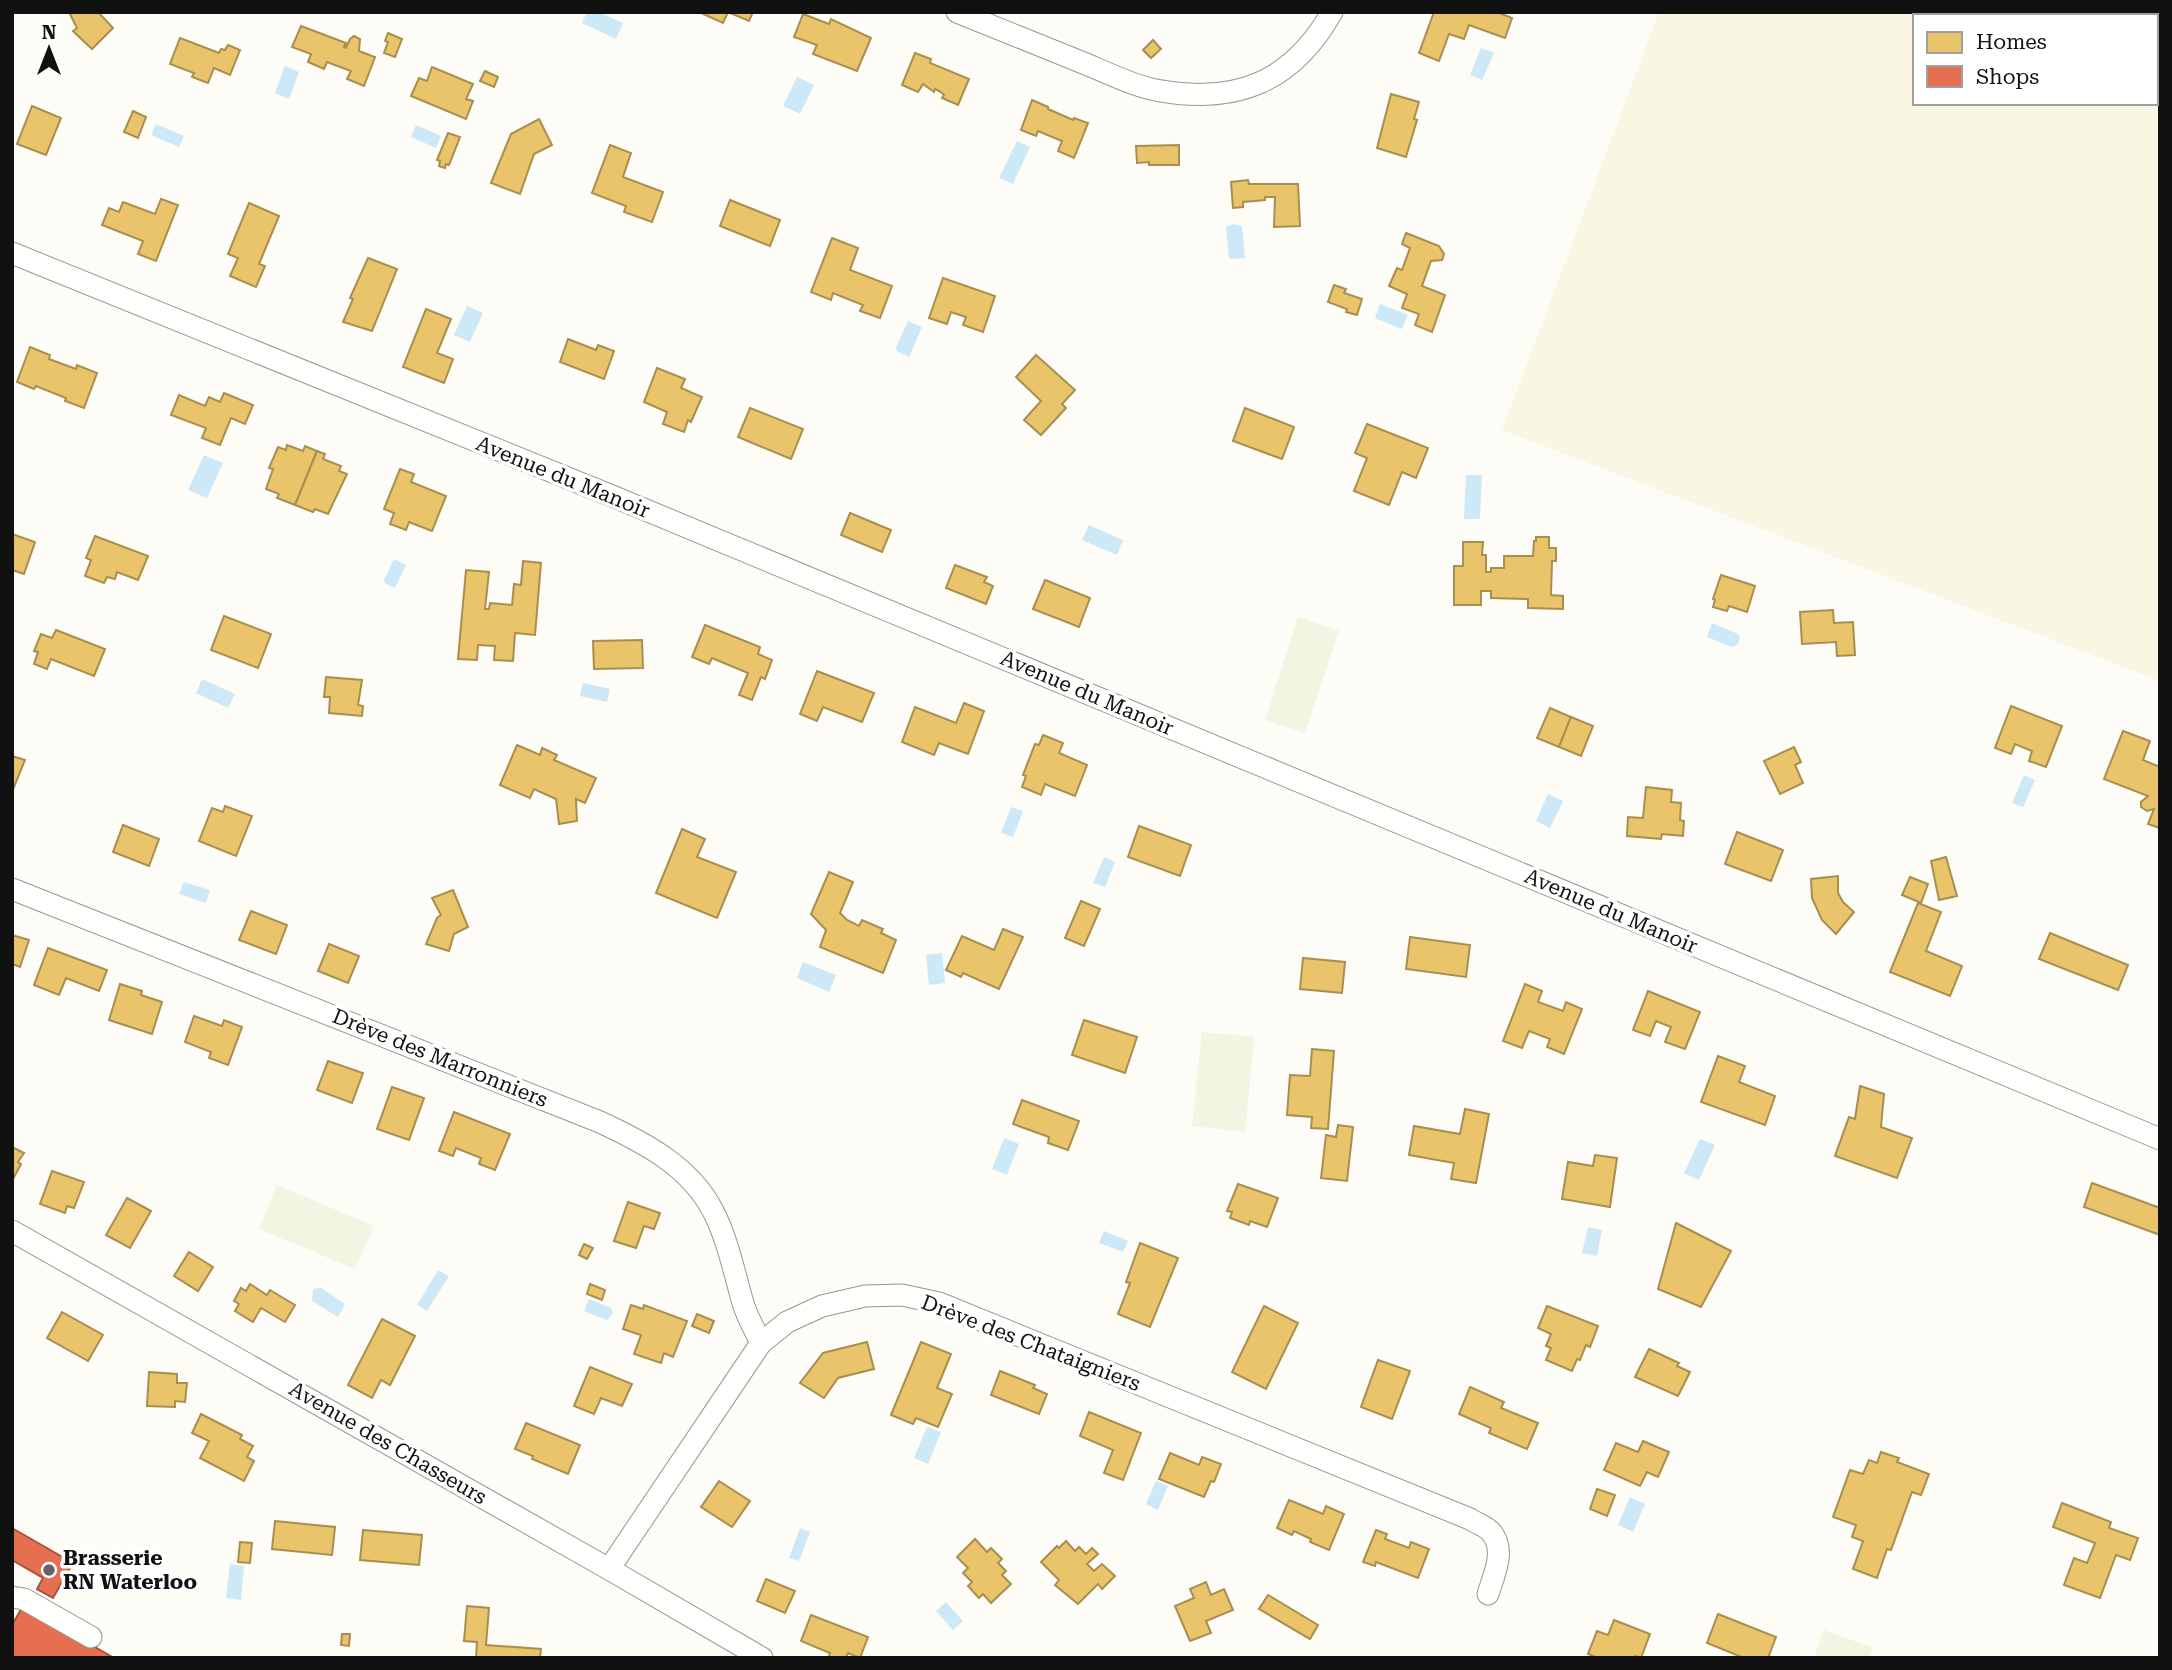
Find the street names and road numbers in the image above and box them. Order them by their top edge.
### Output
street label: Avenue du Manoir [473,431,654,523]
street label: Avenue du Manoir [997,646,1177,740]
street label: Avenue du Manoir [1521,864,1701,958]
street label: Drève des Marronniers [329,1004,551,1112]
street label: Drève des Chataigniers [918,1290,1144,1396]
street label: Avenue des Chasseurs [285,1377,491,1509]

